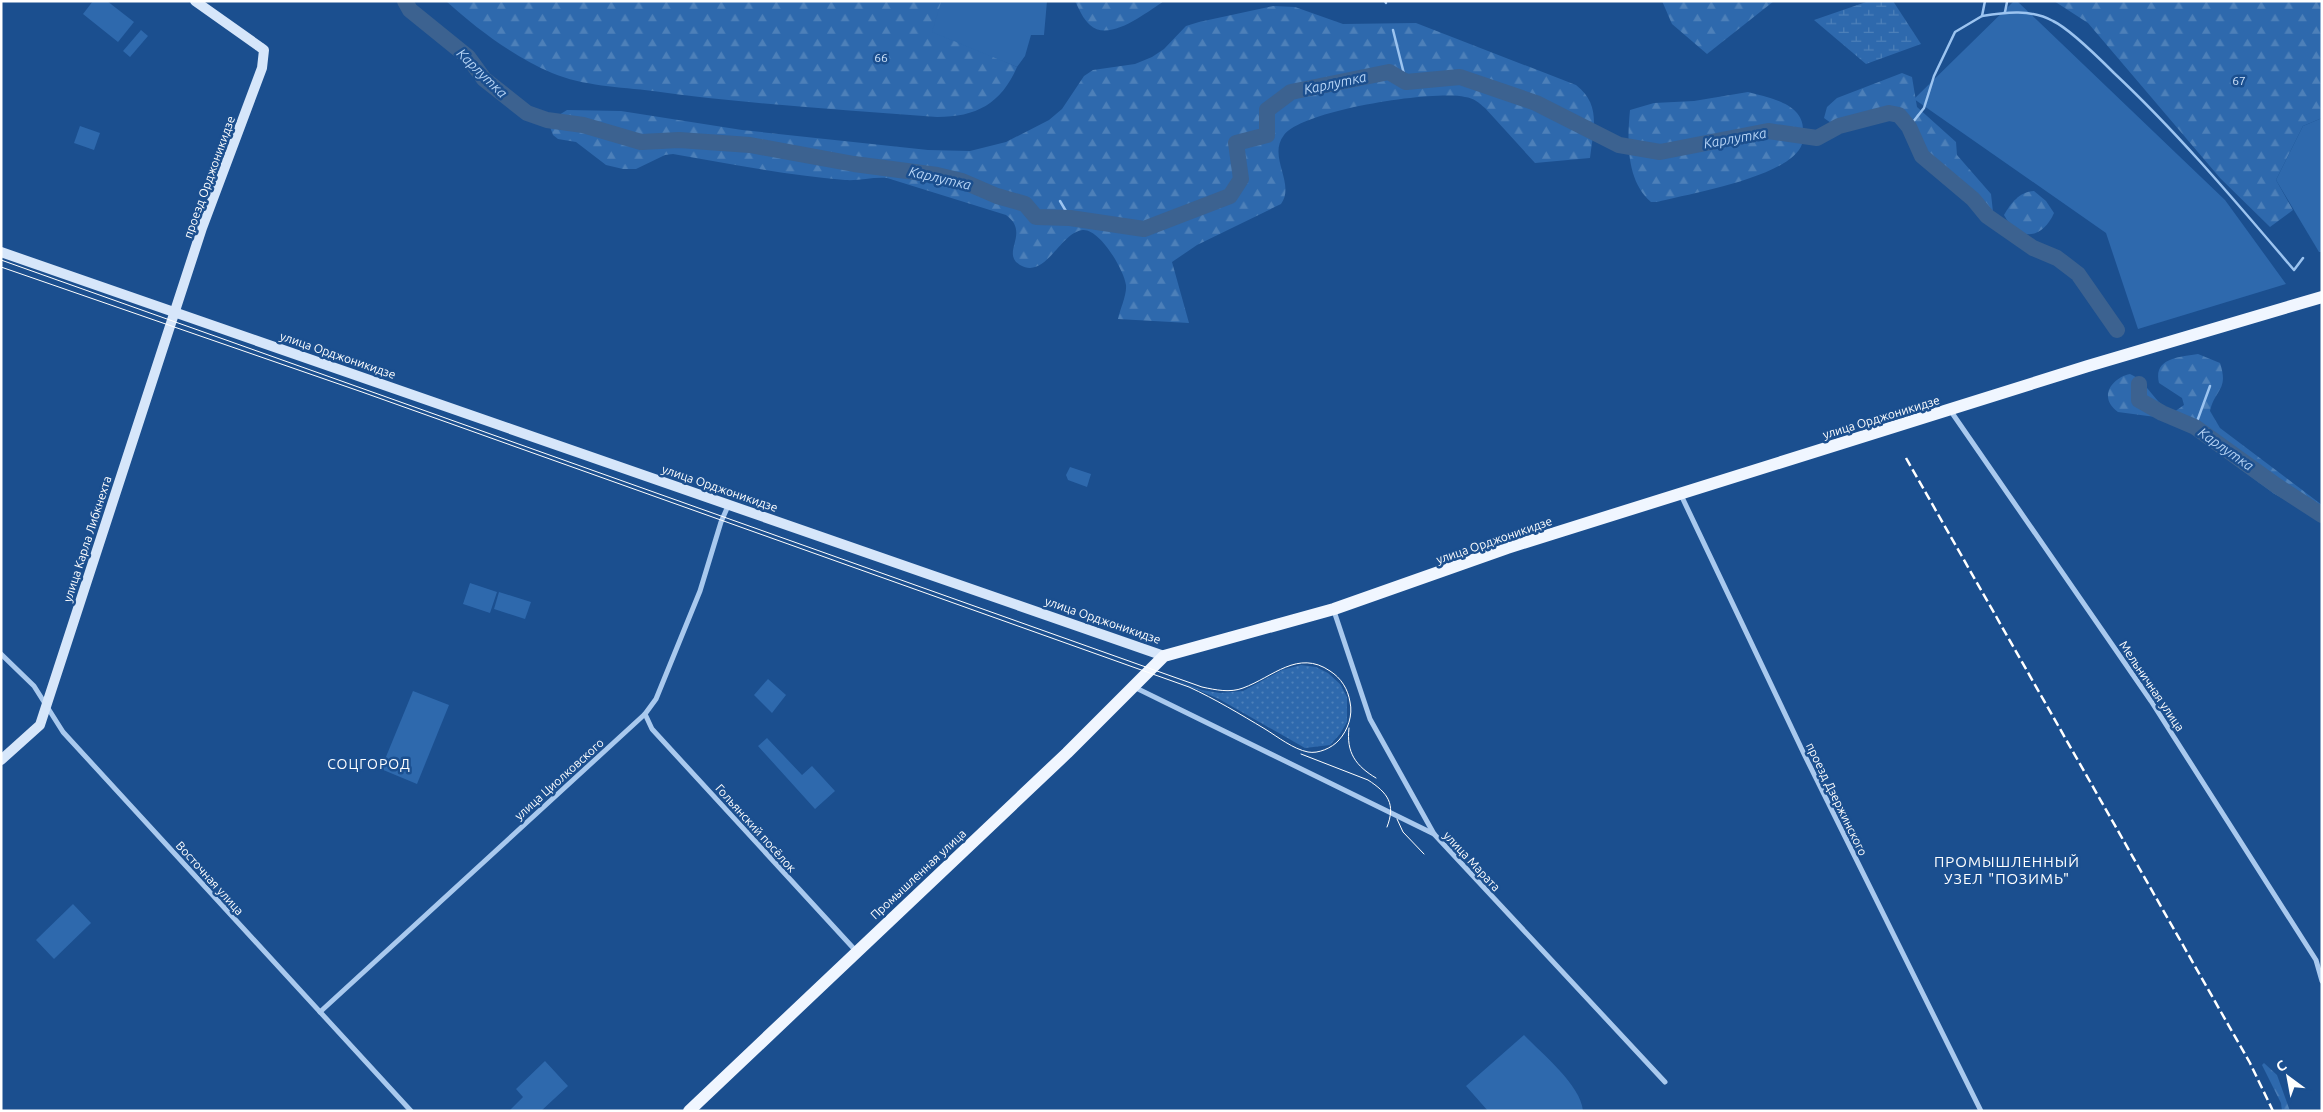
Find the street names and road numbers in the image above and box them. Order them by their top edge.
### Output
street label: проезд Орджоникидзе [181,114,237,240]
street label: улица Орджоникидзе [278,329,398,381]
street label: улица Орджоникидзе [1821,393,1941,441]
street label: улица Орджоникидзе [660,462,780,514]
street label: улица Карла Либкнехта [60,474,114,604]
street label: улица Орджоникидзе [1434,514,1554,566]
street label: улица Орджоникидзе [1043,594,1163,646]
street label: Мельничная улица [2117,638,2187,734]
street label: улица Циолковского [512,736,606,822]
street label: проезд Дзержинского [1804,740,1870,858]
street label: Гольянский посёлок [713,781,799,875]
street label: Промышленная улица [868,826,968,922]
street label: улица Марата [1441,828,1503,894]
street label: Восточная улица [174,839,246,917]

